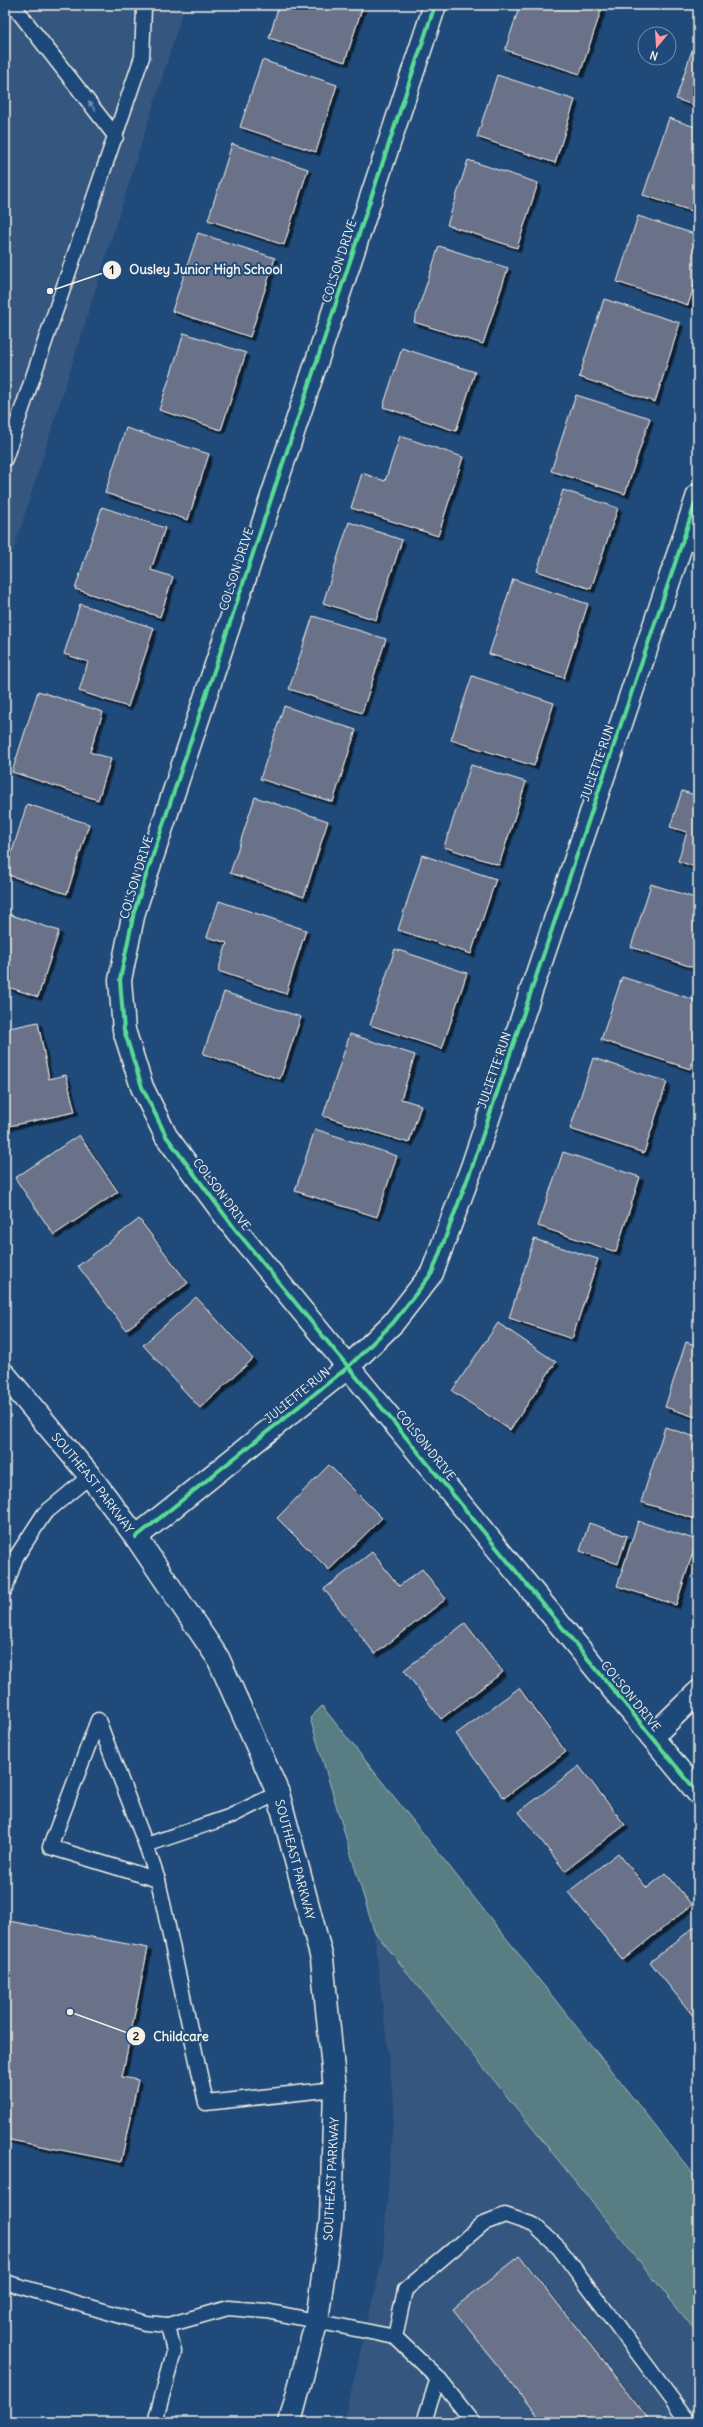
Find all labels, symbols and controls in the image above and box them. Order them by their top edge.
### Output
north arrow [637,26,677,66]
text: N [648,48,660,63]
one-way arrow [88,101,96,111]
street label: COLSON DRIVE [318,218,360,304]
callout: Ousley Junior High School [102,257,291,282]
text: Ousley Junior High School [129,261,283,278]
text: 1 [110,262,114,277]
street label: COLSON DRIVE [215,526,257,612]
street label: JULIETTE RUN [577,723,617,803]
street label: COLSON DRIVE [116,833,156,921]
street label: JULIETTE RUN [474,1030,514,1110]
street label: COLSON DRIVE [190,1155,254,1233]
street label: JULIETTE RUN [261,1364,333,1426]
street label: COLSON DRIVE [393,1407,459,1483]
street label: SOUTHEAST PARKWAY [49,1429,138,1536]
street label: COLSON DRIVE [598,1658,664,1734]
street label: SOUTHEAST PARKWAY [272,1798,319,1922]
callout: Childcare [126,2024,217,2049]
text: 2 [133,2028,140,2043]
text: Childcare [153,2028,209,2045]
street label: SOUTHEAST PARKWAY [320,2116,342,2241]

